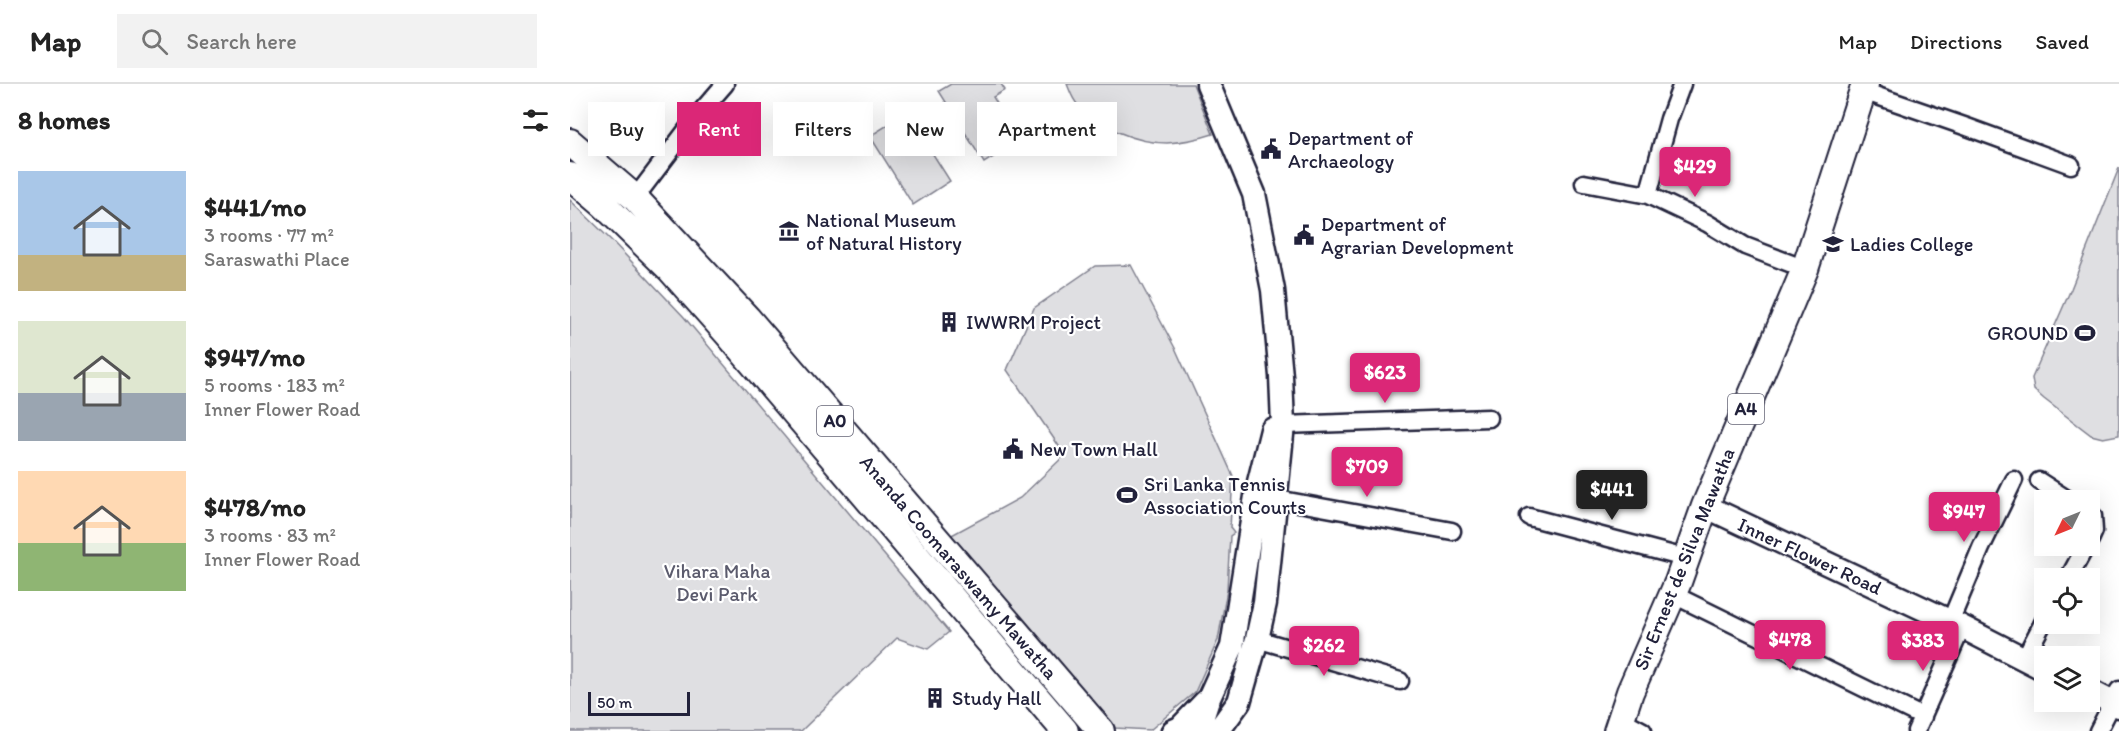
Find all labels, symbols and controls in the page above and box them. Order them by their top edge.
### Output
search box [117,14,537,68]
text: Map [30,24,81,58]
icon: search [138,25,171,58]
text: Search here [186,28,297,55]
text: Map [1839,29,1877,54]
text: Directions [1910,29,2002,54]
text: Saved [2035,29,2089,54]
chip: Buy [588,102,665,156]
chip: Rent [677,102,761,156]
chip: Filters [773,102,873,156]
chip: New [885,102,965,156]
chip: Apartment [977,102,1117,156]
text: 8 homes [18,104,110,136]
icon: filters [519,104,552,137]
place label: Department of Archaeology [1288,126,1414,173]
public building icon: Department of Archaeology [1259,137,1283,161]
pin: $429 [1659,147,1731,198]
text: $429 [1673,154,1717,178]
text: $441/mo [204,191,307,223]
icon: home [66,195,138,267]
place label: National Museum of Natural History [806,208,962,255]
place label: Department of Agrarian Development [1321,212,1514,259]
museum icon: National Museum of Natural History [777,219,801,243]
text: 3 rooms · 77 m² [204,223,334,247]
public building icon: Department of Agrarian Development [1292,223,1316,247]
school or university icon: Ladies College [1821,232,1845,256]
place label: Ladies College [1850,232,1973,256]
text: Saraswathi Place [204,247,350,271]
building icon: IWWRM Project [937,310,961,334]
place label: IWWRM Project [966,310,1101,334]
place label: GROUND [1987,321,2068,345]
sports icon: GROUND [2073,321,2097,345]
text: $947/mo [204,341,305,373]
icon: home [66,345,138,417]
pin: $623 [1349,353,1421,404]
text: $623 [1364,360,1406,384]
text: 5 rooms · 183 m² [204,373,345,397]
road number: A4 [1728,394,1764,424]
text: Inner Flower Road [204,397,360,421]
road number: A0 [817,406,853,436]
public building icon: New Town Hall [1001,437,1025,461]
place label: New Town Hall [1030,437,1158,461]
street label: Sir Ernest de Silva Mawatha [1628,444,1740,674]
pin: $709 [1331,447,1403,498]
street label: Ananda Coomaraswamy Mawatha [855,450,1063,684]
text: $709 [1346,454,1388,478]
pin: $441 [1576,470,1648,521]
place label: Sri Lanka Tennis Association Courts [1144,472,1306,519]
text: $441 [1590,477,1634,501]
sports icon: Sri Lanka Tennis Association Courts [1115,483,1139,507]
north arrow [2034,490,2100,556]
map controls [2034,490,2100,712]
text: $478/mo [204,491,306,523]
pin: $947 [1928,492,2000,543]
icon: home [66,495,138,567]
text: $947 [1943,499,1985,523]
street label: Inner Flower Road [1734,512,1886,600]
text: 3 rooms · 83 m² [204,523,336,547]
text: Inner Flower Road [204,547,360,571]
park label: Vihara Maha Devi Park [664,559,770,606]
button: locate [2034,568,2100,634]
pin: $478 [1754,620,1826,671]
pin: $383 [1887,621,1959,672]
pin: $262 [1288,626,1360,677]
text: $478 [1768,627,1812,651]
text: $383 [1902,628,1944,652]
text: $262 [1303,633,1345,657]
button: layers [2034,646,2100,712]
building icon: Study Hall [923,686,947,710]
place label: Study Hall [952,686,1042,710]
scale bar [588,689,690,716]
text: 50 m [597,693,632,712]

